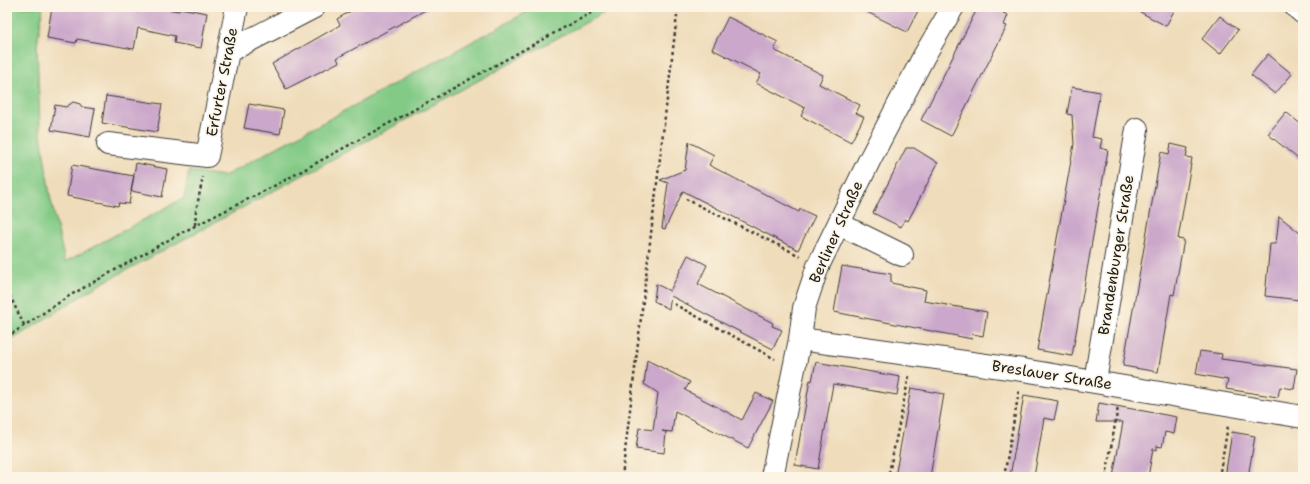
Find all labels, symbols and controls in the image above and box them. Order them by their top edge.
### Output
street label: Erfurter Straße [202,26,242,138]
street label: Brandenburger Straße [1093,173,1139,337]
street label: Berliner Straße [805,178,867,286]
street label: Breslauer Straße [990,356,1114,394]

